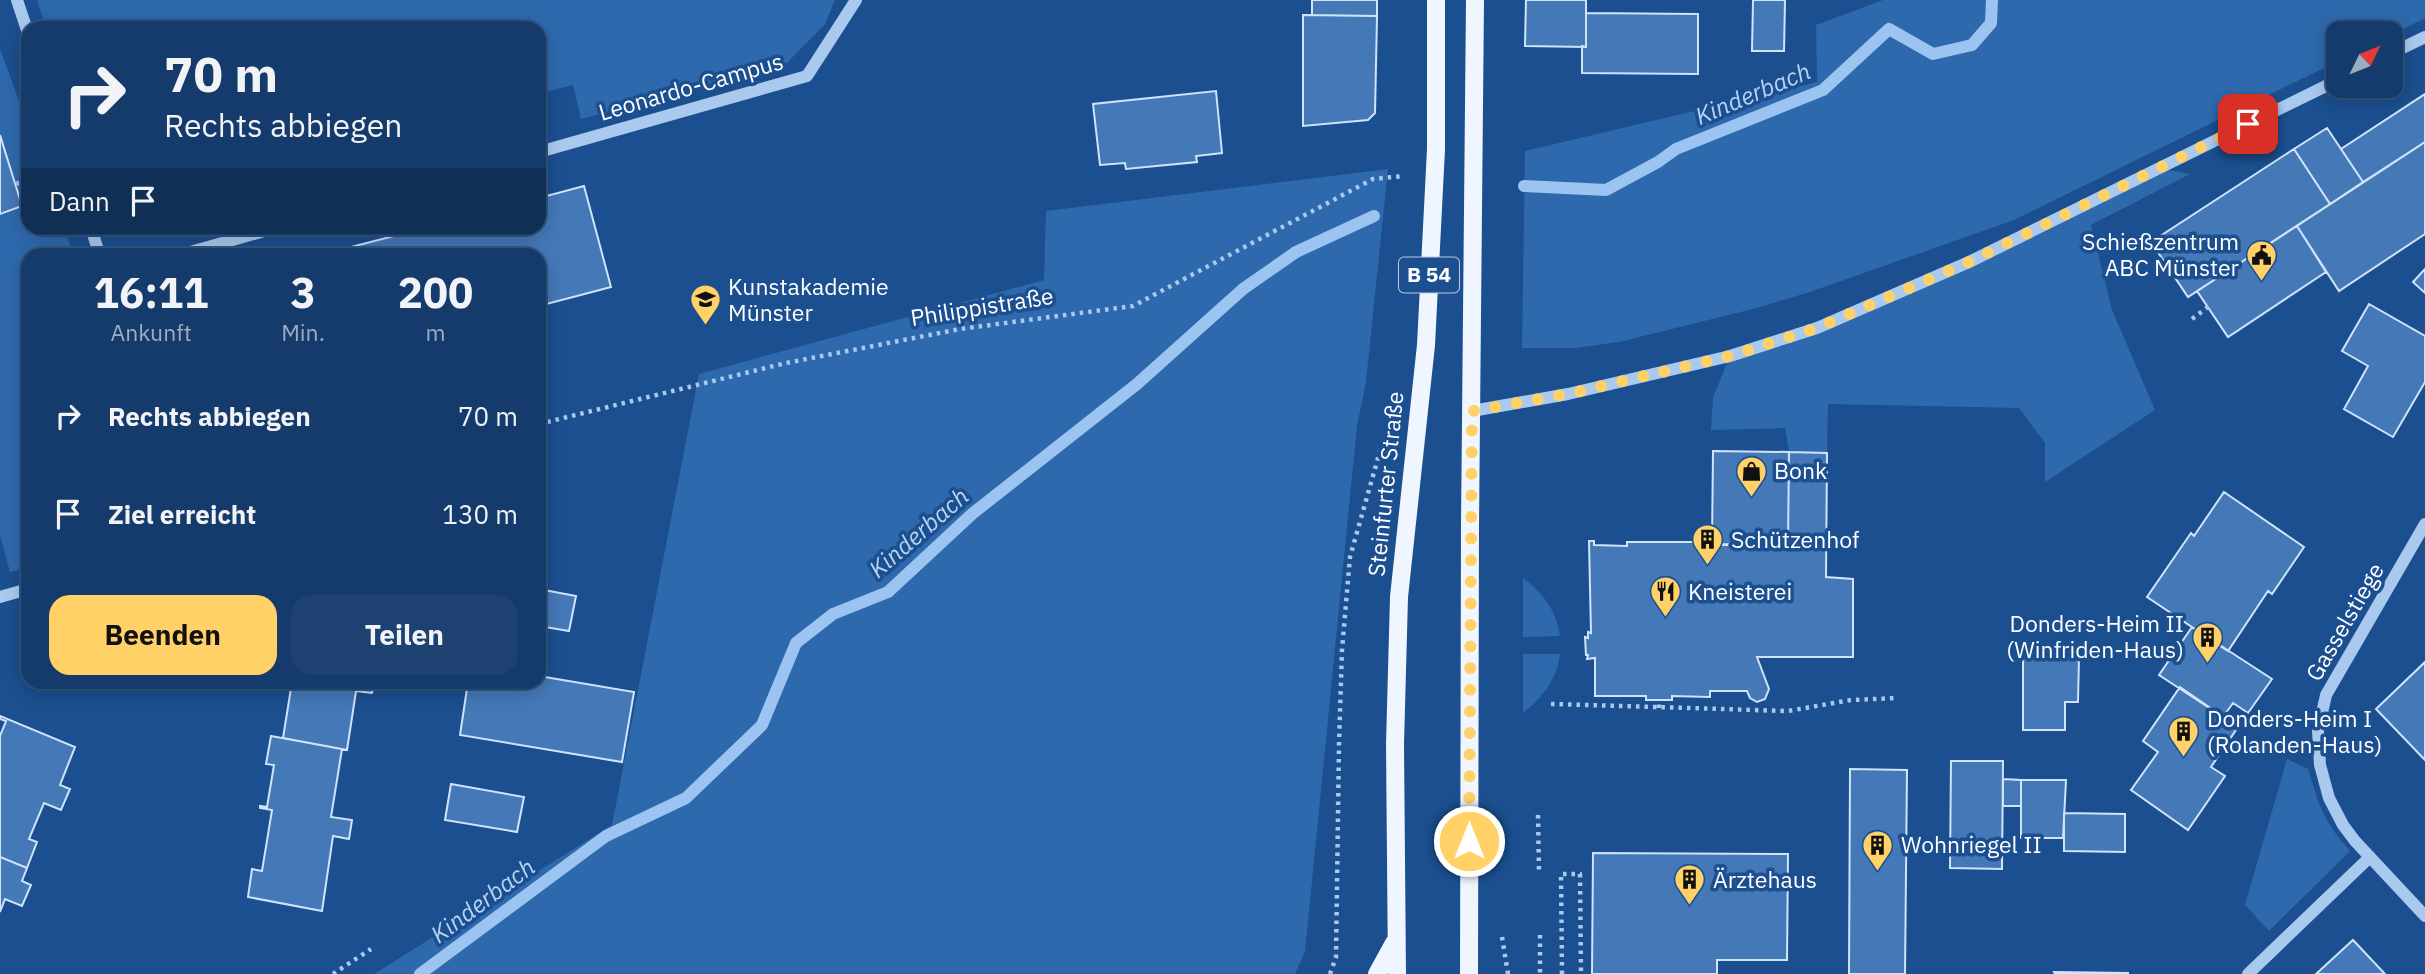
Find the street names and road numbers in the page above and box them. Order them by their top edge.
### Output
street label: Leonardo-Campus [595,45,787,127]
road number: B 54 [1399,258,1459,292]
street label: Philippistraße [908,280,1055,332]
street label: Steinfurter Straße [1360,390,1410,578]
street label: Gasselstiege [2298,557,2390,686]

